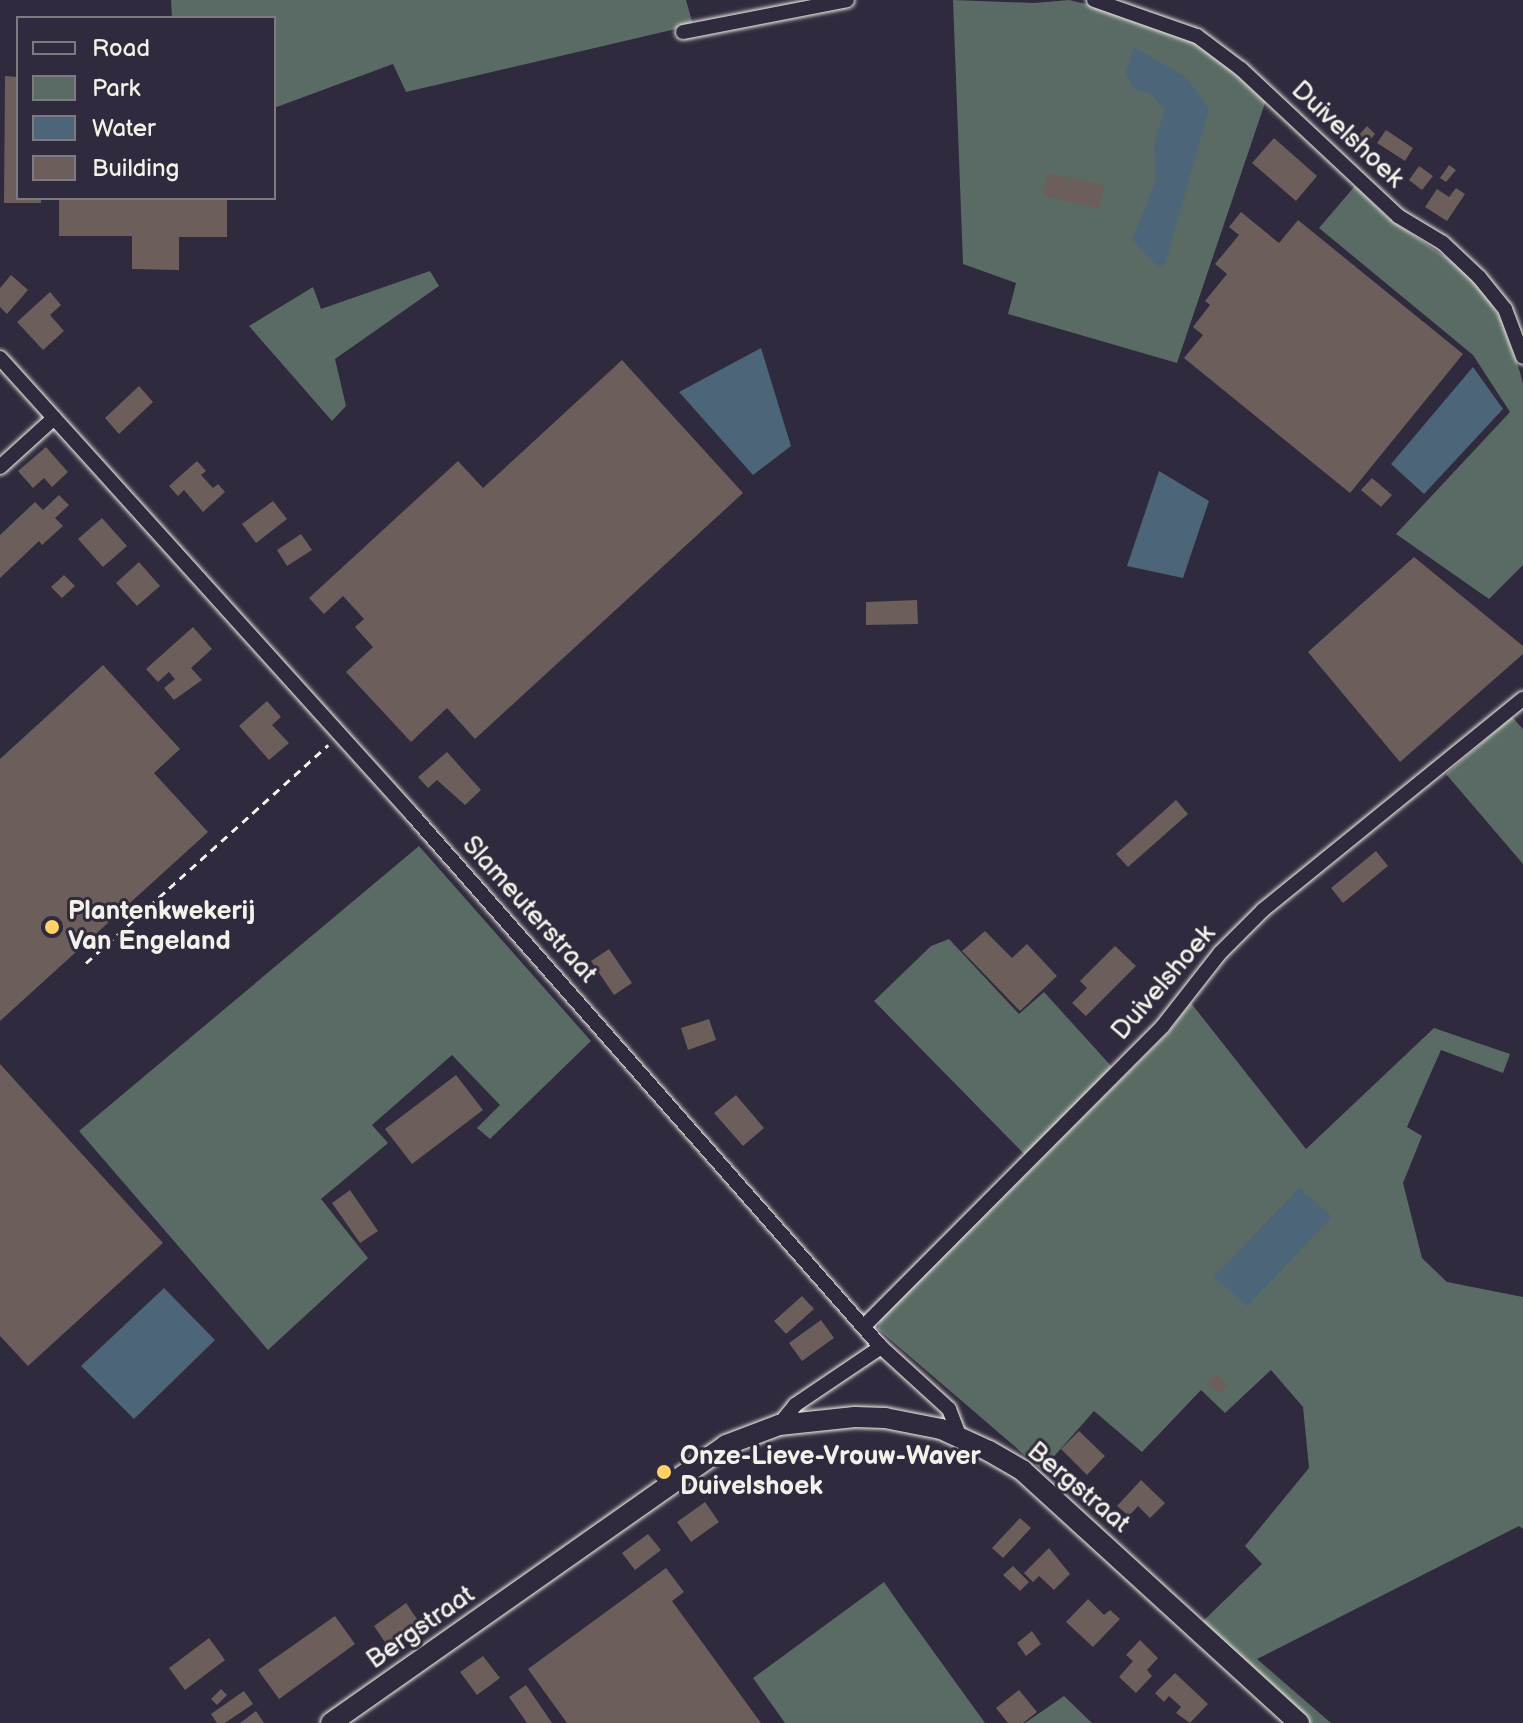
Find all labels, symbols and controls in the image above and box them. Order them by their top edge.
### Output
legend [16,16,276,200]
text: Road [92,34,150,63]
text: Park [92,74,140,103]
street label: Duivelshoek [1284,75,1410,195]
text: Water [92,114,156,143]
text: Building [92,154,179,183]
street label: Slameuterstraat [455,830,603,990]
place label: Plantenkwekerij Van Engeland [68,896,255,958]
marker: Plantenkwekerij Van Engeland [43,918,61,936]
street label: Duivelshoek [1106,919,1222,1047]
street label: Bergstraat [1020,1436,1136,1540]
place label: Onze-Lieve-Vrouw-Waver Duivelshoek [680,1441,981,1502]
marker: Onze-Lieve-Vrouw-Waver Duivelshoek [655,1463,673,1481]
street label: Bergstraat [361,1580,481,1676]

